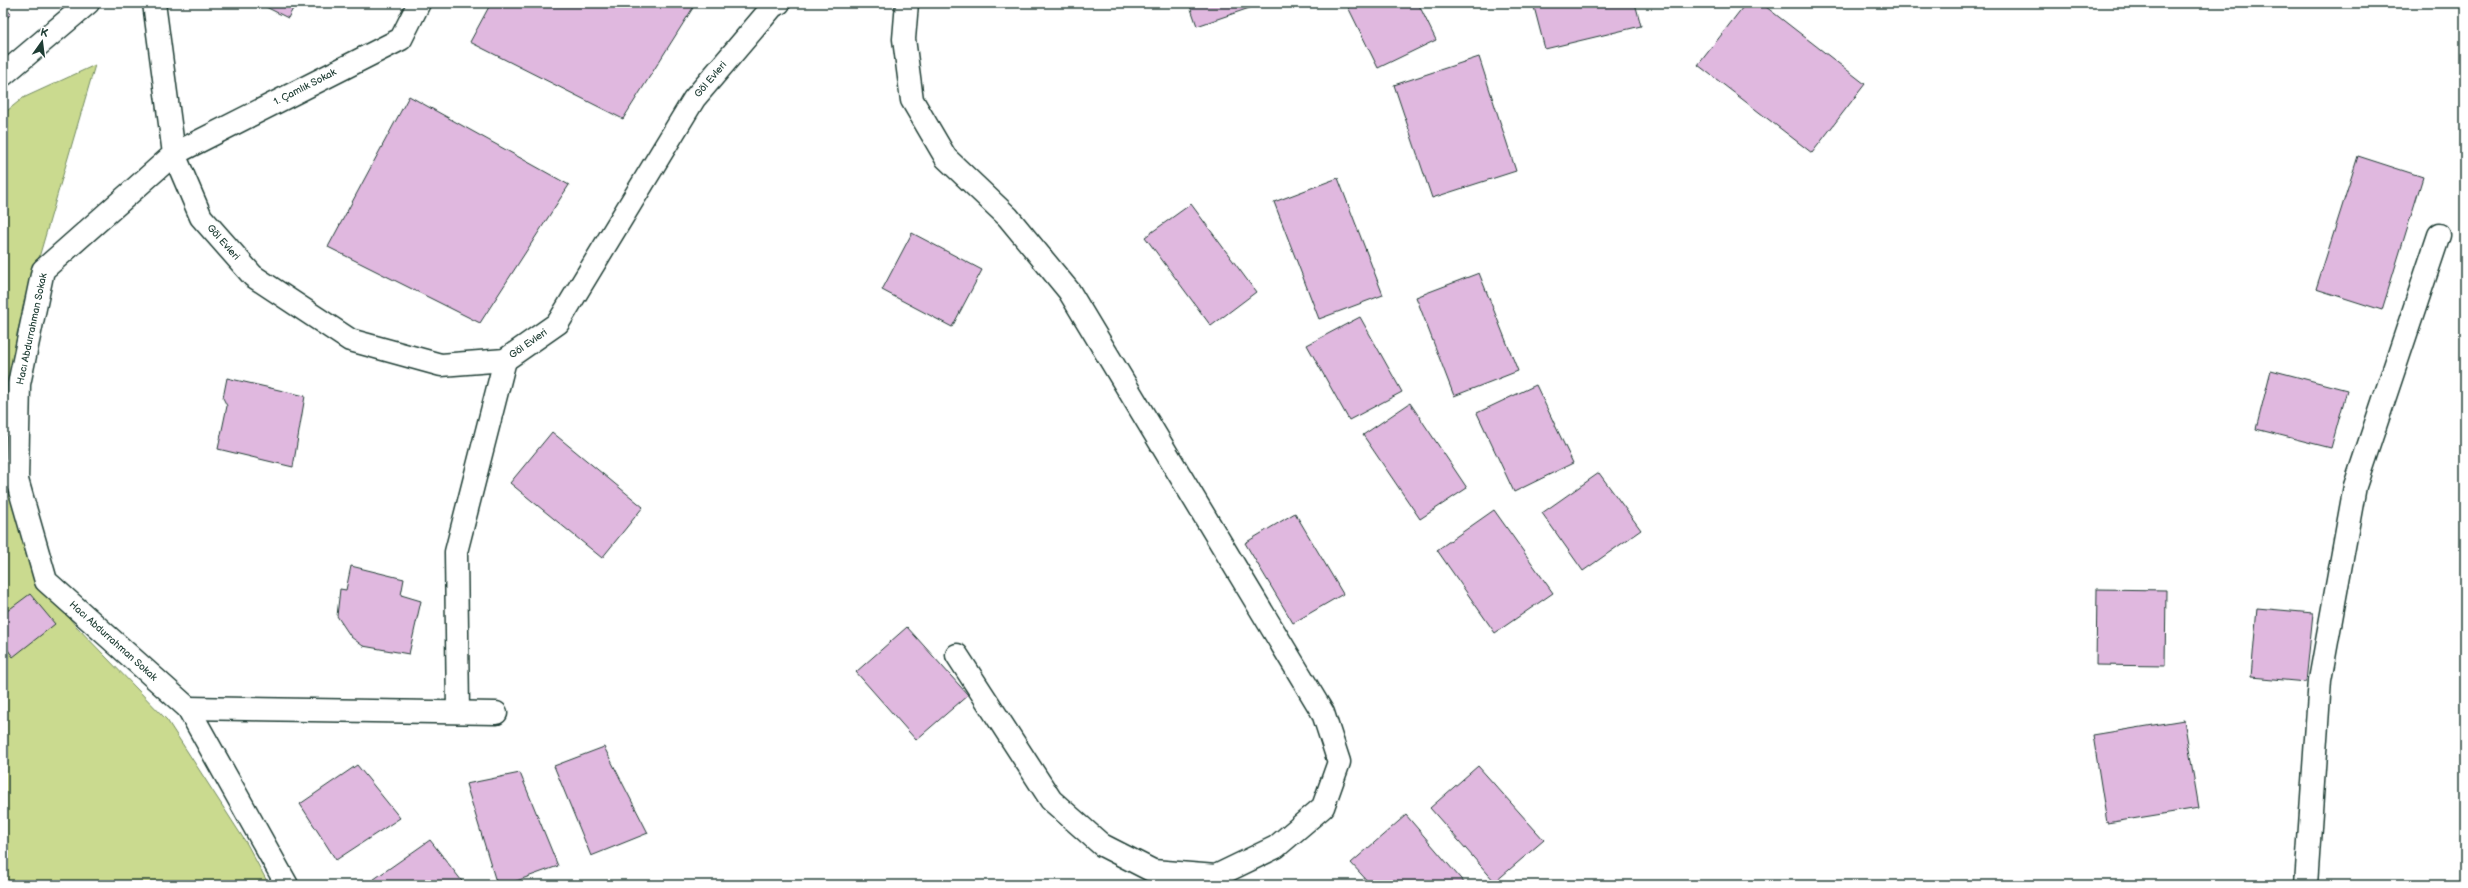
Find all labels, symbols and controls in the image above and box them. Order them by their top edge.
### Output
north arrow [22,22,62,62]
text: K [39,26,50,40]
street label: Göl Evleri [692,59,729,100]
street label: 1. Çamlık Sokak [272,66,338,108]
street label: Göl Evleri [204,222,242,263]
street label: Hacı Abdurrahman Sokak [14,272,50,386]
street label: Göl Evleri [507,326,550,361]
street label: Hacı Abdurrahman Sokak [67,599,160,684]

